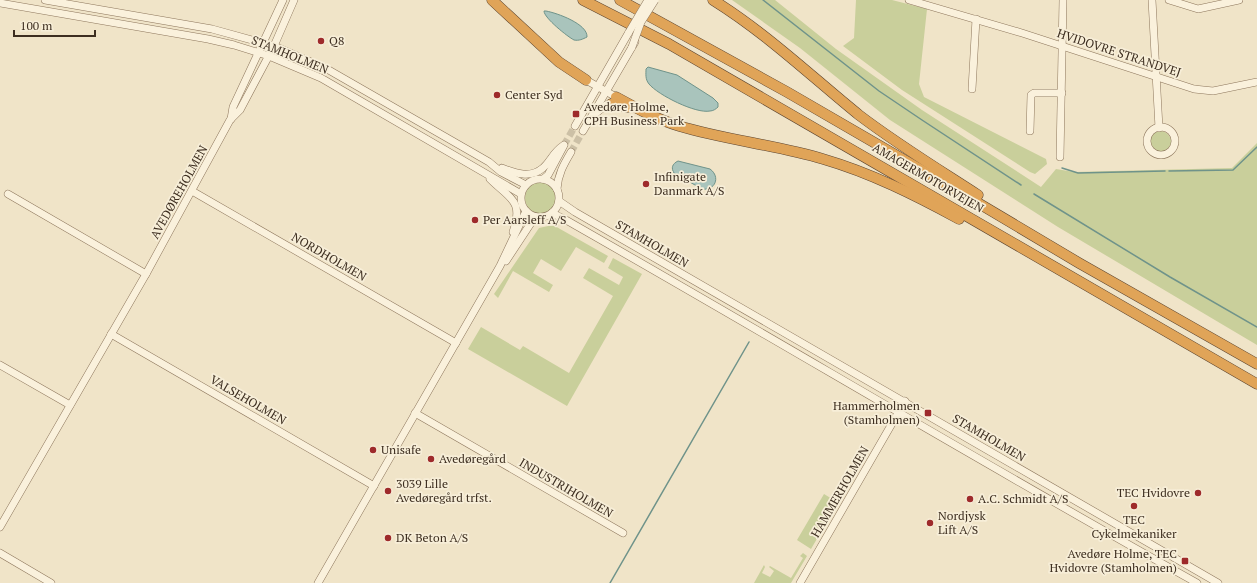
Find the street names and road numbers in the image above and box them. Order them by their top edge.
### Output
street label: HVIDOVRE STRANDVEJ [1055,25,1183,80]
street label: STAMHOLMEN [249,32,331,77]
street label: AMAGERMOTORVEJEN [870,140,987,216]
street label: AVEDØREHOLMEN [147,142,211,241]
street label: STAMHOLMEN [613,217,692,271]
street label: NORDHOLMEN [289,229,370,284]
street label: VALSEHOLMEN [207,372,289,428]
street label: STAMHOLMEN [950,411,1029,465]
street label: HAMMERHOLMEN [807,443,872,540]
street label: INDUSTRIHOLMEN [517,455,616,521]

